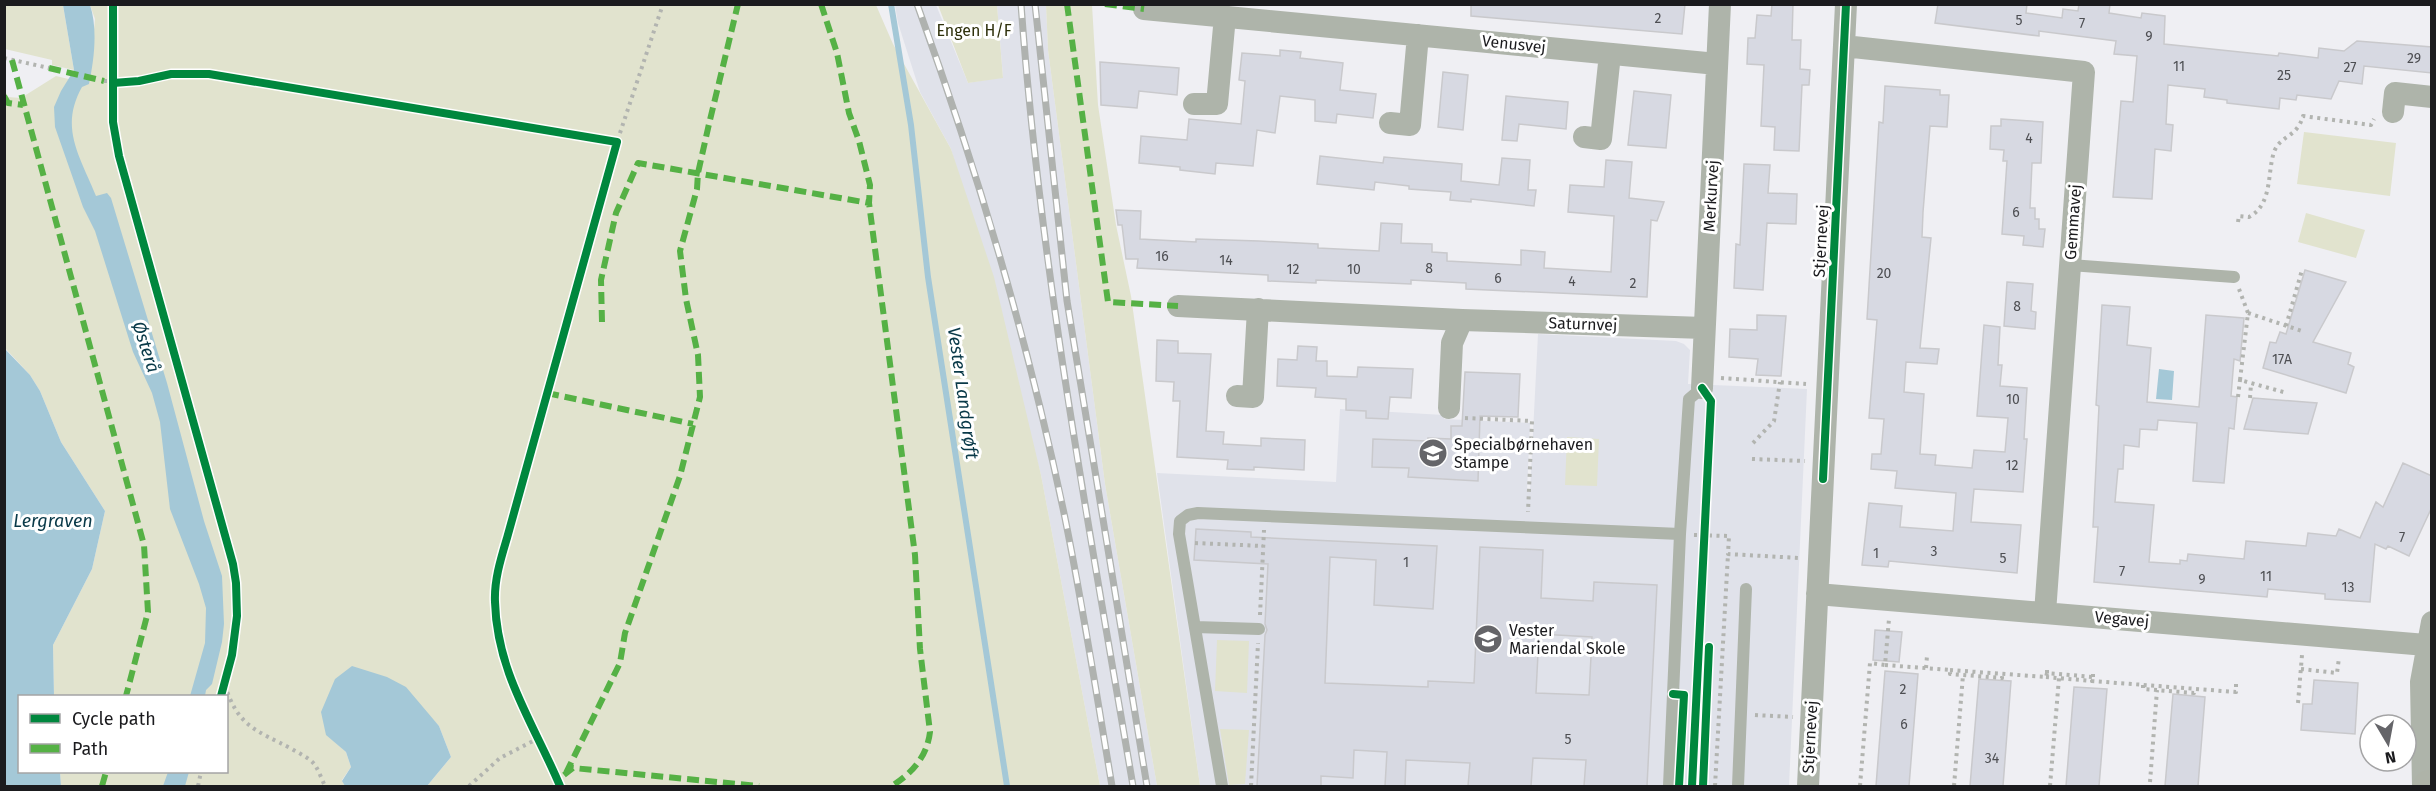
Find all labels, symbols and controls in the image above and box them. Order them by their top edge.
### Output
house number: 2 [1655,10,1662,27]
house number: 5 [2015,12,2023,29]
house number: 7 [2079,15,2085,32]
park label: Engen H/F [936,21,1012,40]
house number: 9 [2145,28,2153,45]
street label: Venusvej [1481,31,1547,57]
house number: 29 [2407,50,2421,67]
house number: 11 [2173,58,2185,75]
house number: 27 [2343,59,2357,76]
house number: 25 [2277,67,2291,84]
house number: 4 [2025,130,2033,147]
street label: Merkurvej [1700,160,1722,232]
street label: Gemmavej [2061,184,2085,260]
street label: Stjernevej [1810,204,1832,278]
house number: 6 [2012,204,2020,221]
house number: 16 [1155,248,1169,265]
house number: 14 [1219,252,1233,269]
house number: 8 [1425,260,1433,277]
house number: 12 [1287,261,1300,278]
house number: 10 [1347,261,1361,278]
house number: 20 [1877,265,1892,282]
house number: 6 [1494,270,1502,287]
house number: 4 [1568,273,1576,290]
house number: 2 [1630,275,1637,292]
house number: 8 [2013,298,2021,315]
street label: Saturnvej [1548,313,1618,335]
water label: Østerå [127,319,165,375]
water label: Vester Landgrøft [943,326,983,461]
house number: 17A [2272,351,2292,368]
house number: 10 [2006,391,2020,408]
place label: Specialbørnehaven Stampe [1454,435,1593,472]
school or university icon: Specialbørnehaven Stampe [1417,437,1449,469]
house number: 12 [2006,457,2019,474]
water label: Lergraven [13,510,93,532]
house number: 7 [2399,529,2405,546]
house number: 3 [1931,543,1938,560]
house number: 1 [1873,545,1879,562]
house number: 5 [1999,550,2007,567]
house number: 1 [1403,554,1409,571]
house number: 7 [2119,563,2125,580]
house number: 11 [2260,568,2272,585]
house number: 9 [2198,571,2206,588]
house number: 13 [2341,579,2355,596]
street label: Vegavej [2094,607,2150,631]
place label: Vester Mariendal Skole [1509,621,1625,658]
school or university icon: Vester Mariendal Skole [1472,623,1504,655]
house number: 2 [1900,681,1907,698]
legend [18,695,228,773]
street label: Stjernevej [1799,700,1821,774]
text: Cycle path [72,708,156,730]
north arrow [2358,713,2418,773]
house number: 6 [1900,716,1908,733]
house number: 5 [1564,731,1572,748]
text: Path [72,738,108,760]
text: N [2384,747,2397,768]
house number: 34 [1985,750,2000,767]

